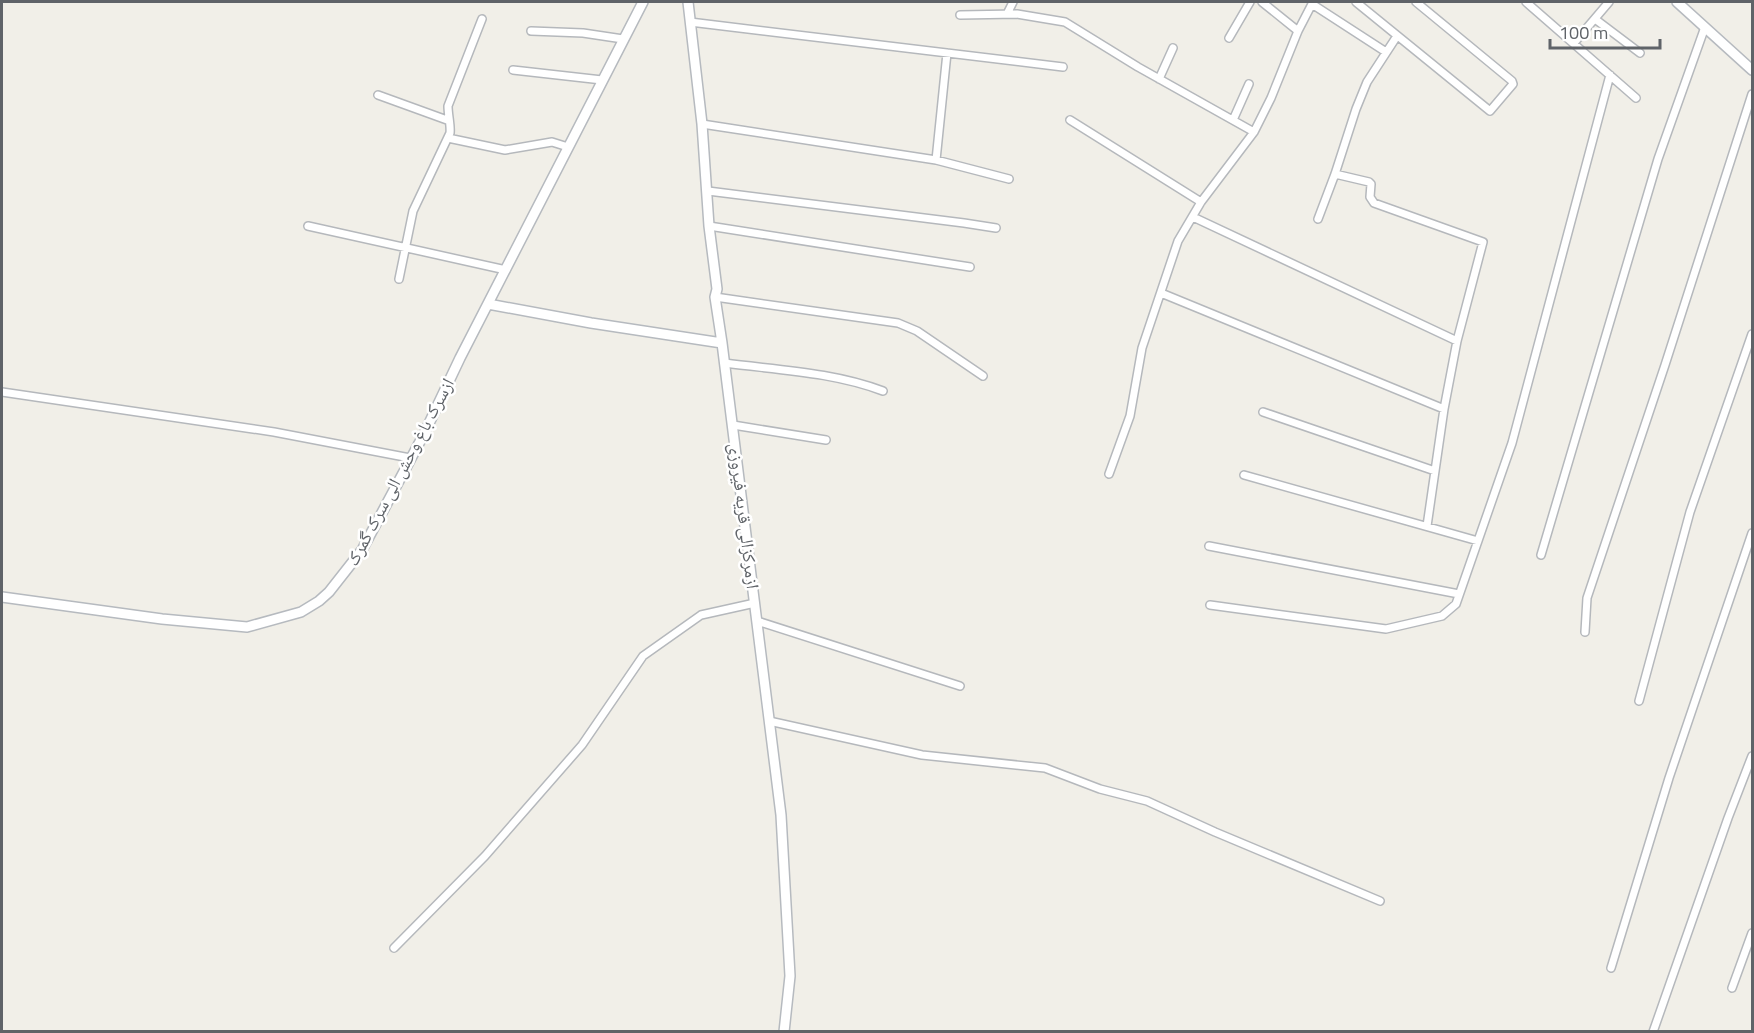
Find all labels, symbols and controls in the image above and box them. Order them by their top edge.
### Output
scale bar [1550,12,1660,50]
text: 100 m [1559,19,1608,46]
street label: ازسرک باغ وحش الی سرک گمرک [338,373,461,571]
street label: ازمرکزالی قریه فیروزی [722,441,767,590]

